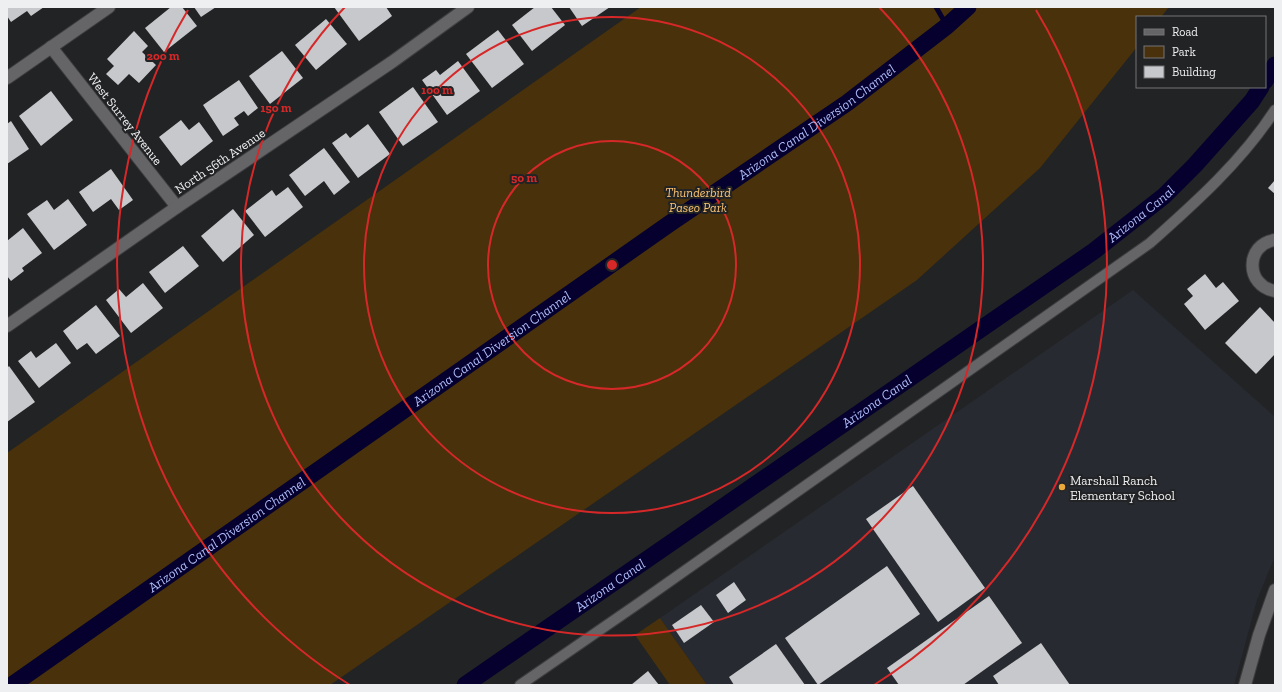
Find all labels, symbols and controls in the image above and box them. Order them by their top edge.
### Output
legend [1136,16,1266,88]
text: Road [1172,25,1198,39]
text: Park [1172,45,1197,59]
text: 200 m [146,49,180,63]
water label: Arizona Canal Diversion Channel [734,61,899,184]
text: Building [1172,65,1216,79]
street label: West Surrey Avenue [85,70,165,168]
text: 100 m [421,83,453,97]
text: 150 m [261,101,292,115]
street label: North 56th Avenue [172,125,268,197]
text: 50 m [511,171,537,185]
water label: Arizona Canal [1103,182,1178,246]
park label: Thunderbird Paseo Park [665,185,731,215]
centre of rings [605,258,619,272]
water label: Arizona Canal Diversion Channel [409,287,574,410]
water label: Arizona Canal [837,371,915,432]
water label: Arizona Canal Diversion Channel [144,473,309,596]
place label: Marshall Ranch Elementary School [1070,473,1175,503]
marker: Marshall Ranch Elementary School [1057,482,1067,492]
water label: Arizona Canal [571,555,648,616]

